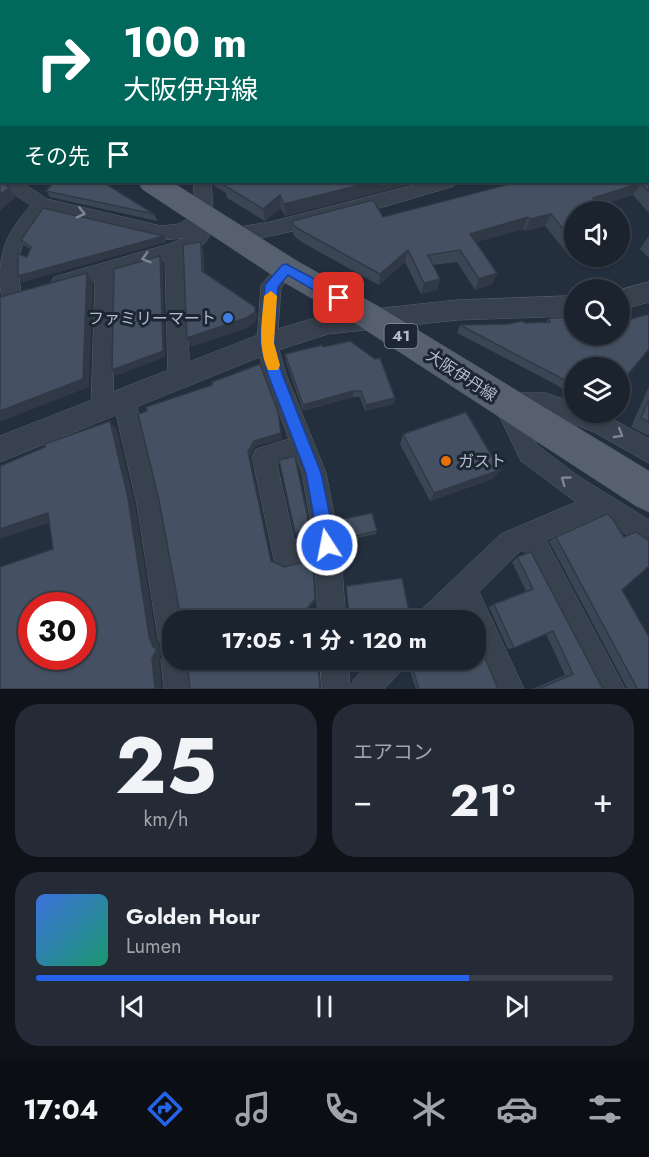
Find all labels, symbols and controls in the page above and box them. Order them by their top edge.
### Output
text: 100 m [123,12,247,73]
icon: right [24,24,102,102]
text: 大阪伊丹線 [123,70,258,109]
icon: arrive [102,138,135,171]
text: その先 [24,140,90,172]
map controls [564,201,630,423]
button: sound [564,201,630,267]
one-way arrow [76,206,86,219]
one-way arrow [141,251,151,263]
pin [313,272,364,323]
button: search [564,279,630,345]
icon: arrive [322,281,355,314]
place label: ファミリーマート [88,307,216,330]
marker: ファミリーマート [221,311,235,325]
road number: 41 [384,324,418,348]
street label: 大阪伊丹線 [422,344,502,407]
button: layers [564,357,630,423]
one-way arrow [613,427,623,438]
place label: ガスト [458,450,506,473]
marker: ガスト [439,454,453,468]
one-way arrow [560,476,571,487]
position arrow [295,513,359,577]
speed limit sign: 30 [18,592,96,670]
text: 17:05 · 1 分 · 120 m [221,624,427,656]
text: 25 [115,710,217,822]
text: エアコン [353,738,433,767]
text: 21° [450,768,515,833]
text: − [353,777,372,824]
text: + [593,777,613,824]
text: km/h [143,805,189,834]
text: Golden Hour [126,900,260,932]
text: Lumen [126,932,182,961]
icon: previous [116,990,149,1023]
icon: pause [308,990,341,1023]
icon: next [500,990,533,1023]
icon: directions [144,1088,186,1130]
icon: music [232,1088,274,1130]
icon: phone [320,1088,362,1130]
icon: climate [408,1088,450,1130]
icon: car [496,1088,538,1130]
icon: filters [584,1088,626,1130]
text: 17:04 [23,1090,98,1129]

